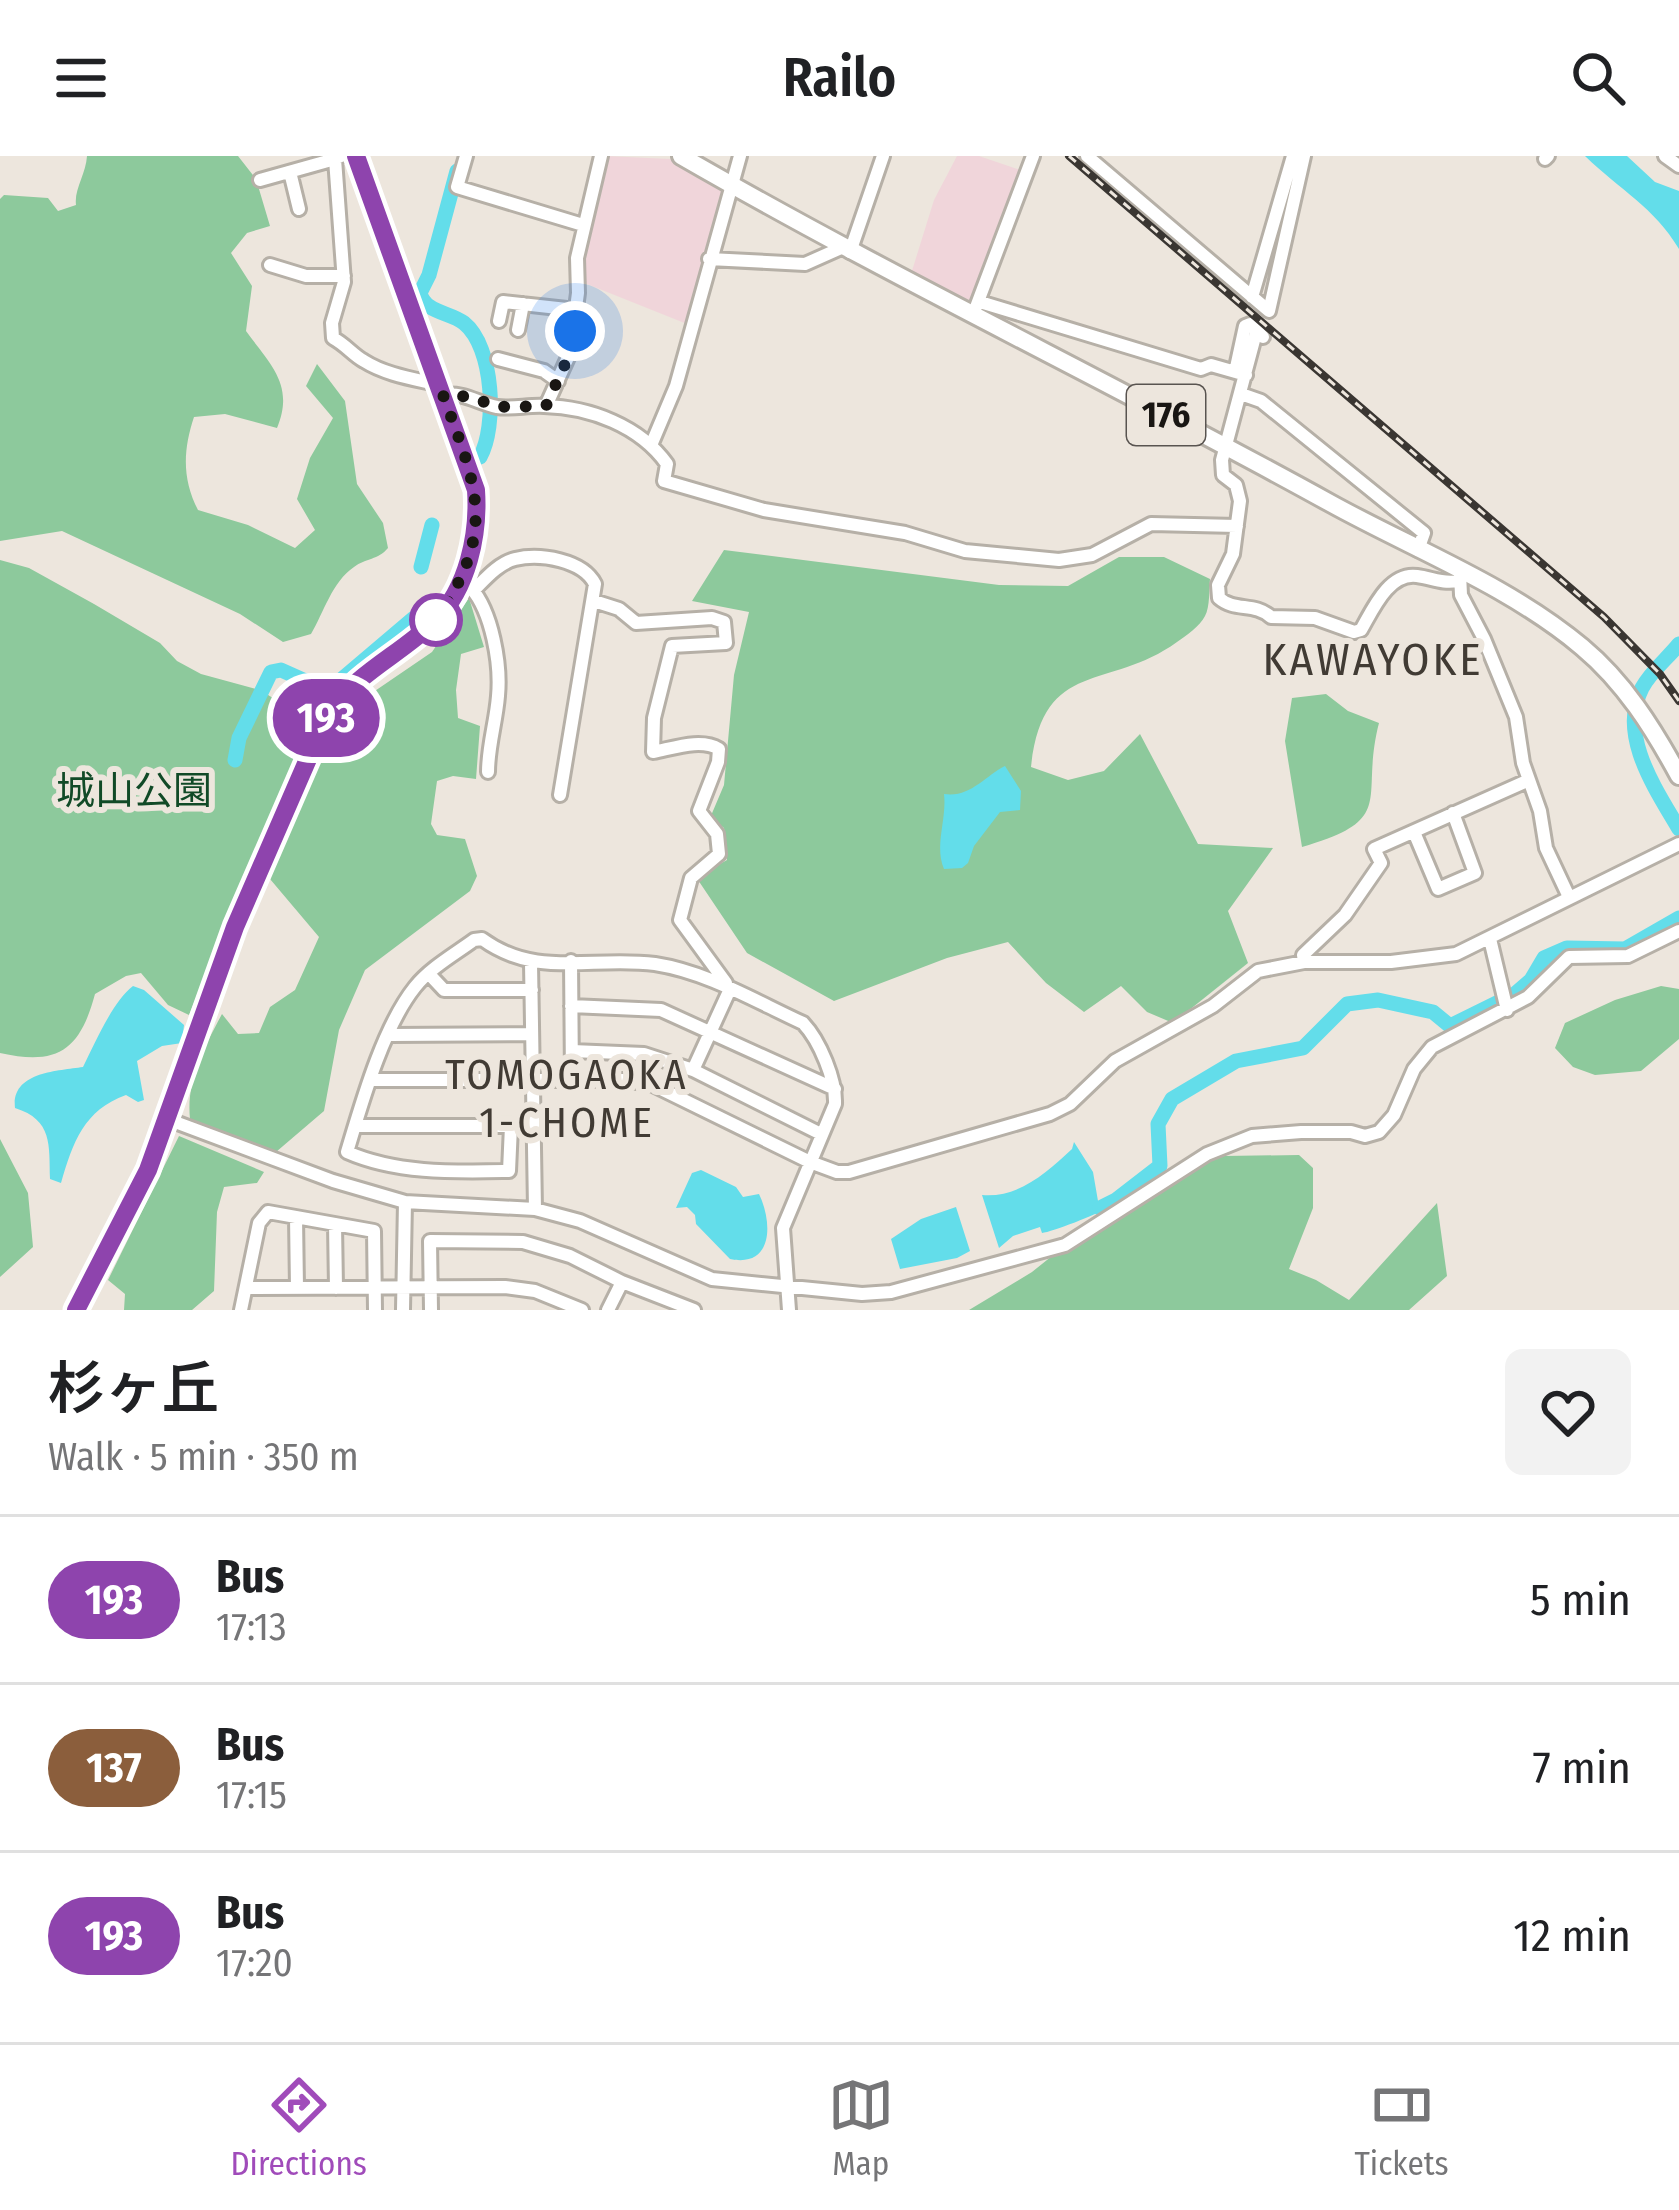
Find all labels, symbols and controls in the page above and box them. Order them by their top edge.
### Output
icon: menu [48,45,114,111]
icon: search [1565,45,1631,111]
text: Railo [783,46,896,110]
your location [545,301,605,361]
road number: 176 [1127,385,1205,445]
unlabelled marker [411,595,461,645]
district label: KAWAYOKE [1263,633,1483,687]
line badge: 193 [257,679,395,757]
text: 193 [297,693,355,743]
park label: 城山公園 [56,768,212,814]
district label: TOMOGAOKA 1-CHOME [445,1050,689,1148]
button: heart [1505,1349,1631,1475]
text: 杉ヶ丘 [48,1355,219,1423]
text: Walk · 5 min · 350 m [48,1434,359,1480]
text: Bus [216,1550,284,1604]
text: 5 min [1530,1573,1631,1627]
text: 193 [85,1575,143,1625]
text: 17:13 [216,1604,286,1650]
text: Bus [216,1718,284,1772]
text: 7 min [1533,1741,1631,1795]
text: 137 [86,1743,142,1793]
text: 17:15 [216,1772,287,1818]
text: Bus [216,1886,284,1940]
text: 12 min [1513,1909,1631,1963]
text: 193 [85,1911,143,1961]
text: 17:20 [216,1940,293,1986]
tab: Directions [230,2072,367,2184]
tab: Map [828,2072,894,2184]
tab: Tickets [1355,2072,1449,2184]

